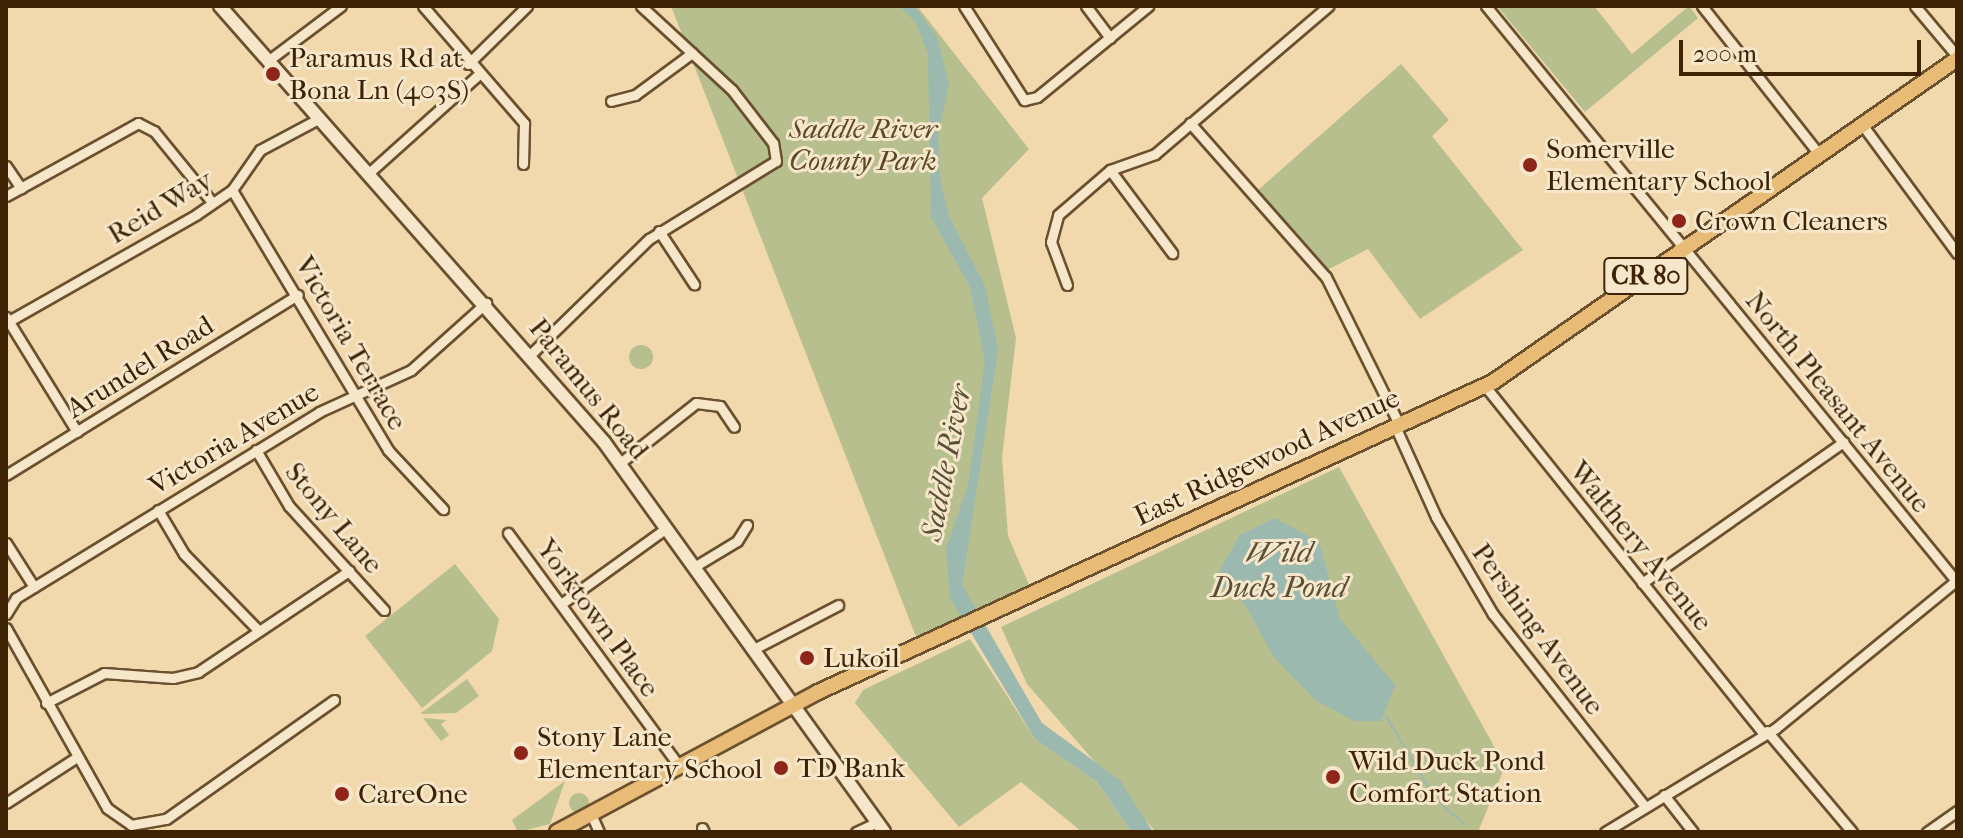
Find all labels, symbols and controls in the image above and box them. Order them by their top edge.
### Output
scale bar [1683,24,1925,74]
text: 200 m [1693,40,1757,68]
place label: Paramus Rd at Bona Ln (403S) [289,41,469,107]
marker: Paramus Rd at Bona Ln (403S) [264,65,282,83]
park label: Saddle River County Park [789,112,937,178]
place label: Somerville Elementary School [1546,132,1772,198]
marker: Somerville Elementary School [1521,156,1539,174]
street label: Reid Way [102,163,218,251]
place label: Crown Cleaners [1695,204,1888,238]
marker: Crown Cleaners [1670,212,1688,230]
street label: Victoria Terrace [288,250,414,436]
road number: CR 80 [1602,254,1690,298]
street label: North Pleasant Avenue [1738,284,1938,520]
street label: Arundel Road [60,308,220,426]
street label: Paramus Road [522,312,656,466]
street label: Victoria Avenue [143,375,325,503]
street label: East Ridgewood Avenue [1129,381,1405,533]
water label: Saddle River [914,382,980,544]
street label: Walthery Avenue [1562,454,1720,638]
street label: Stony Lane [278,456,390,580]
street label: Yorktown Place [529,532,667,704]
water label: Wild Duck Pond [1211,535,1347,606]
street label: Pershing Avenue [1465,537,1611,721]
place label: Lukoil [823,641,900,675]
marker: Lukoil [798,649,816,667]
place label: Stony Lane Elementary School [537,720,763,786]
marker: Stony Lane Elementary School [512,744,530,762]
place label: Wild Duck Pond Comfort Station [1349,744,1545,810]
place label: TD Bank [797,751,905,785]
marker: TD Bank [772,759,790,777]
marker: Wild Duck Pond Comfort Station [1324,768,1342,786]
place label: CareOne [358,777,468,811]
marker: CareOne [333,785,351,803]

